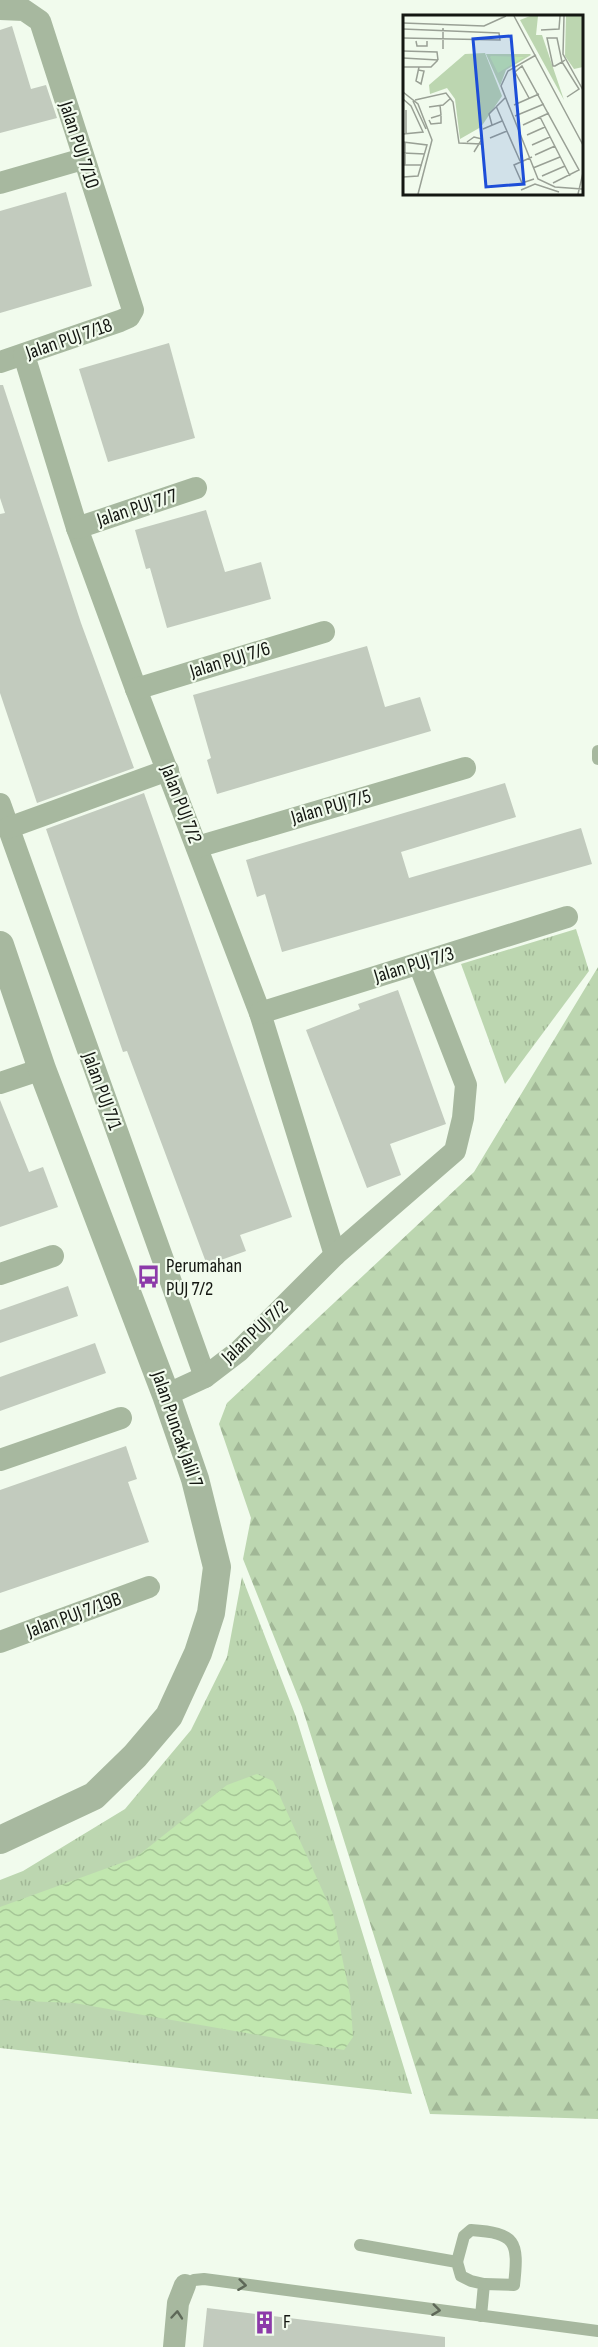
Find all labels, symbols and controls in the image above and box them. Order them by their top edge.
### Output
inset map [403,15,583,195]
street label: Jalan PUJ 7/10 [53,98,104,192]
street label: Jalan PUJ 7/18 [22,313,115,365]
street label: Jalan PUJ 7/7 [93,484,180,533]
street label: Jalan PUJ 7/6 [186,636,273,684]
street label: Jalan PUJ 7/2 [155,760,207,847]
street label: Jalan PUJ 7/5 [287,784,374,830]
street label: Jalan PUJ 7/3 [370,941,457,989]
street label: Jalan PUJ 7/1 [77,1048,127,1133]
place label: Perumahan PUJ 7/2 [166,1254,242,1301]
bus stop icon: Perumahan PUJ 7/2 [135,1264,161,1290]
street label: Jalan PUJ 7/2 [216,1295,293,1370]
street label: Jalan Puncak Jalil 7 [146,1367,208,1490]
street label: Jalan PUJ 7/19B [23,1587,125,1644]
one-way arrow [238,2278,247,2290]
one-way arrow [431,2303,440,2315]
building icon: F [252,2309,278,2335]
place label: F [283,2310,291,2334]
one-way arrow [170,2311,183,2320]

